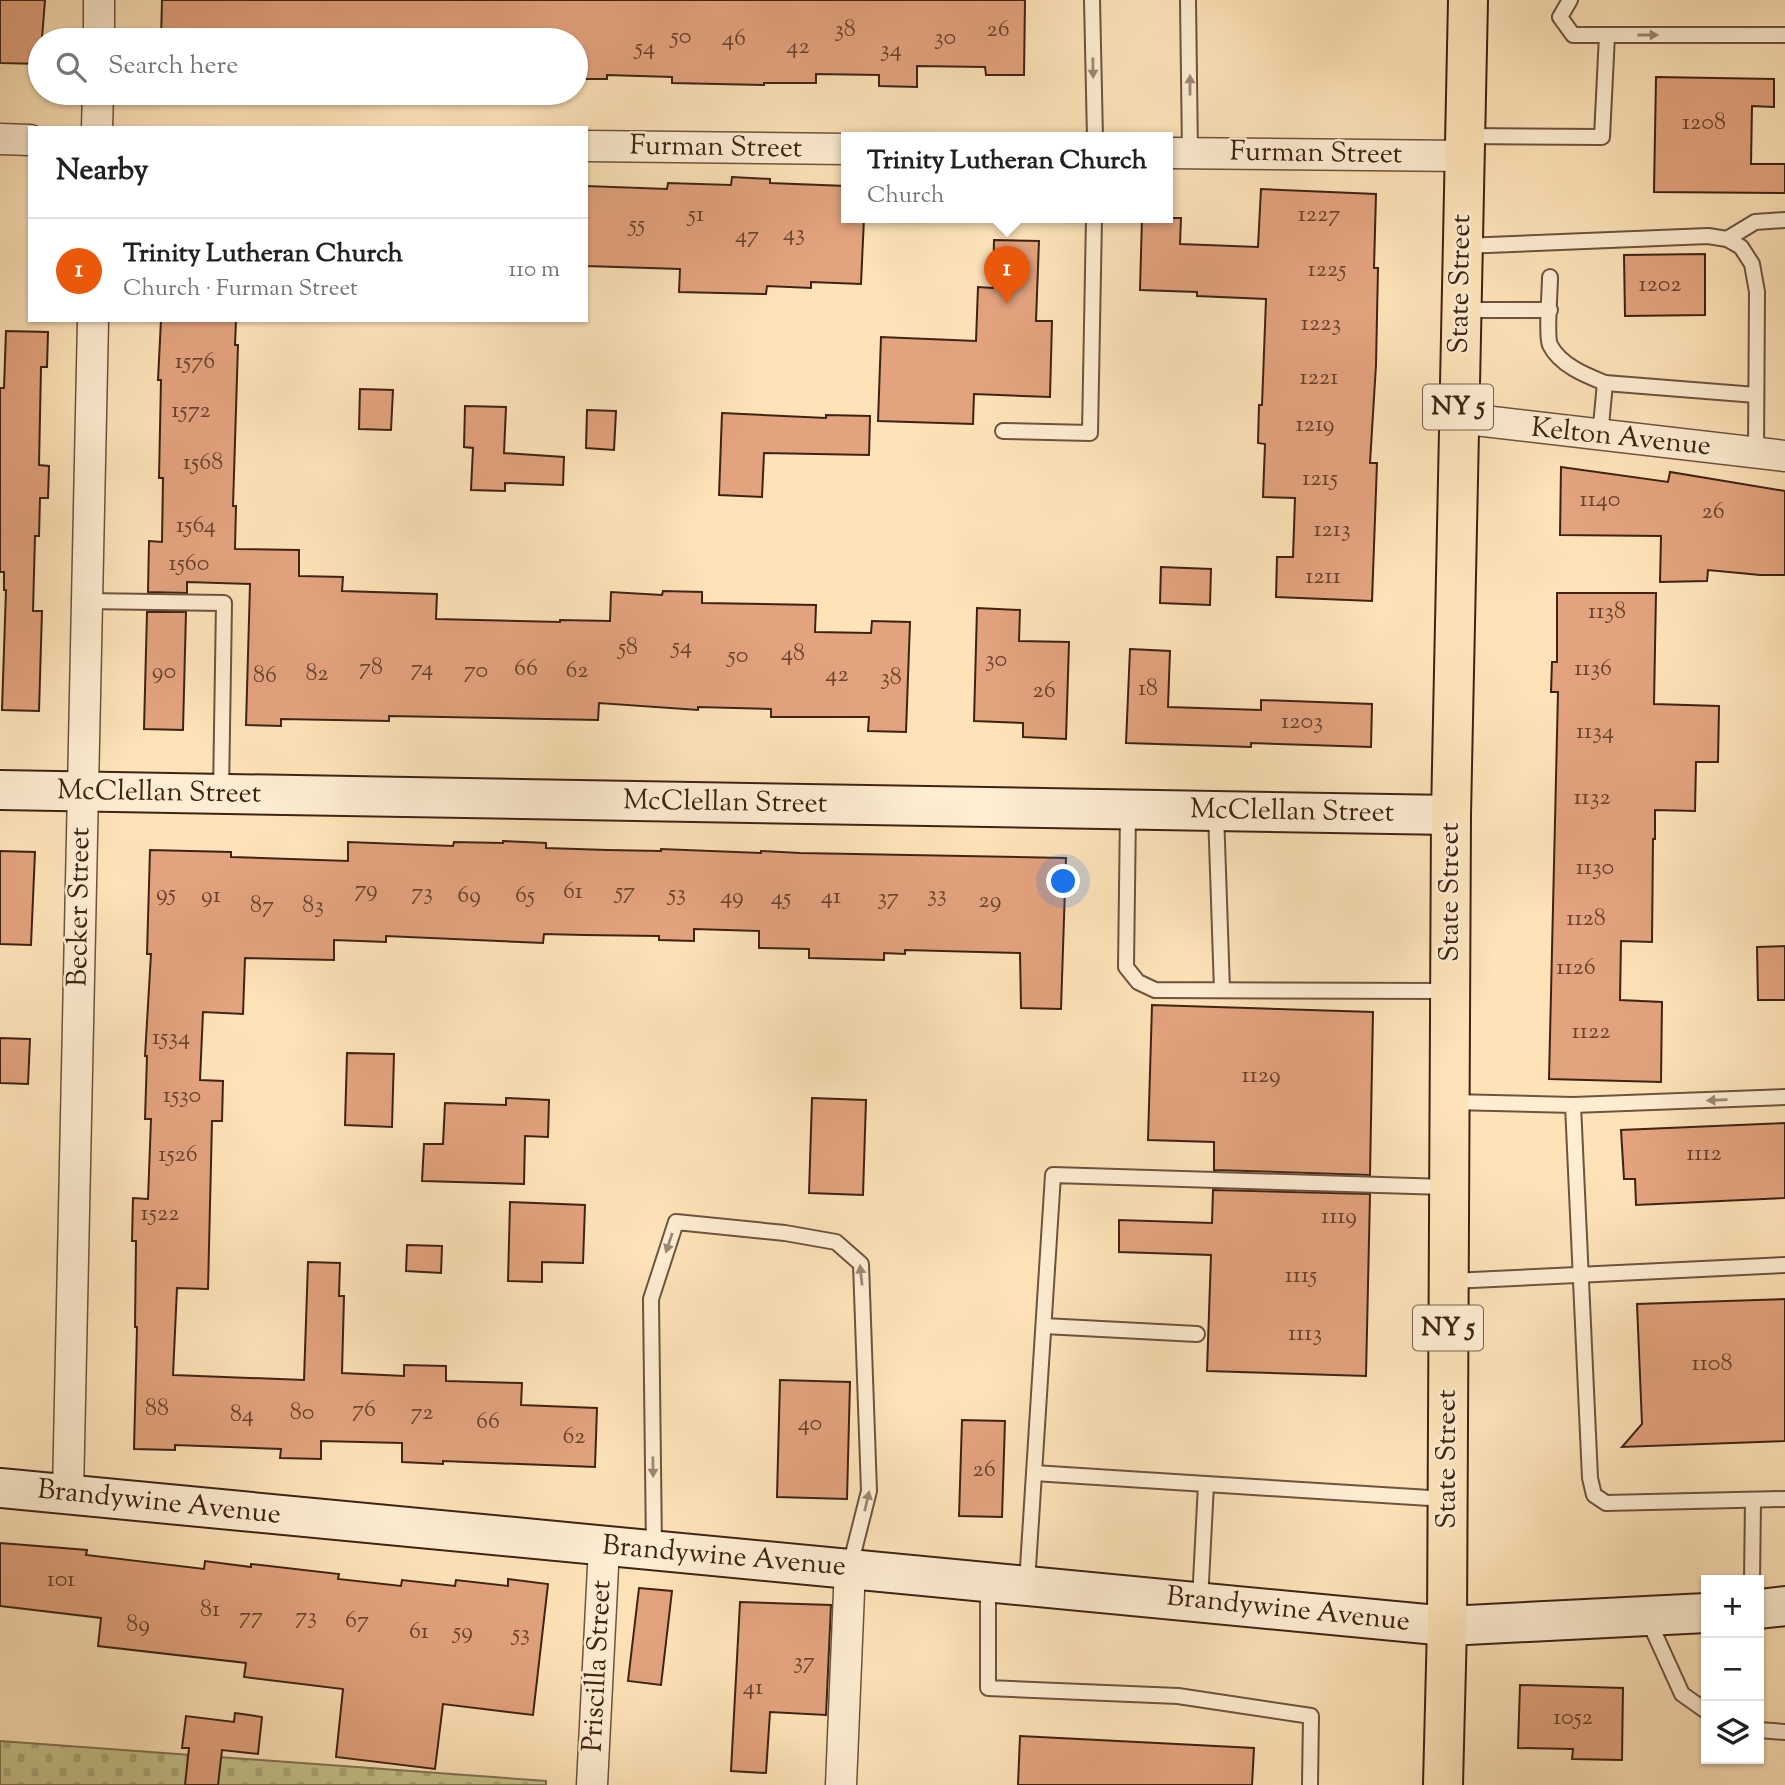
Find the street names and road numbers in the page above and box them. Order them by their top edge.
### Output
street label: Furman Street [629,126,803,170]
street label: Furman Street [1229,132,1403,176]
street label: State Street [1440,213,1482,354]
road number: NY 5 [1423,384,1493,430]
street label: Kelton Avenue [1529,409,1713,467]
street label: McClellan Street [56,771,262,815]
street label: McClellan Street [622,781,828,825]
street label: McClellan Street [1189,790,1395,834]
street label: State Street [1431,822,1471,962]
street label: Becker Street [59,826,101,987]
road number: NY 5 [1413,1306,1483,1350]
street label: State Street [1428,1389,1468,1529]
street label: Brandywine Avenue [35,1470,283,1536]
street label: Brandywine Avenue [600,1526,848,1588]
street label: Brandywine Avenue [1164,1577,1412,1643]
street label: Priscilla Street [574,1579,623,1753]

